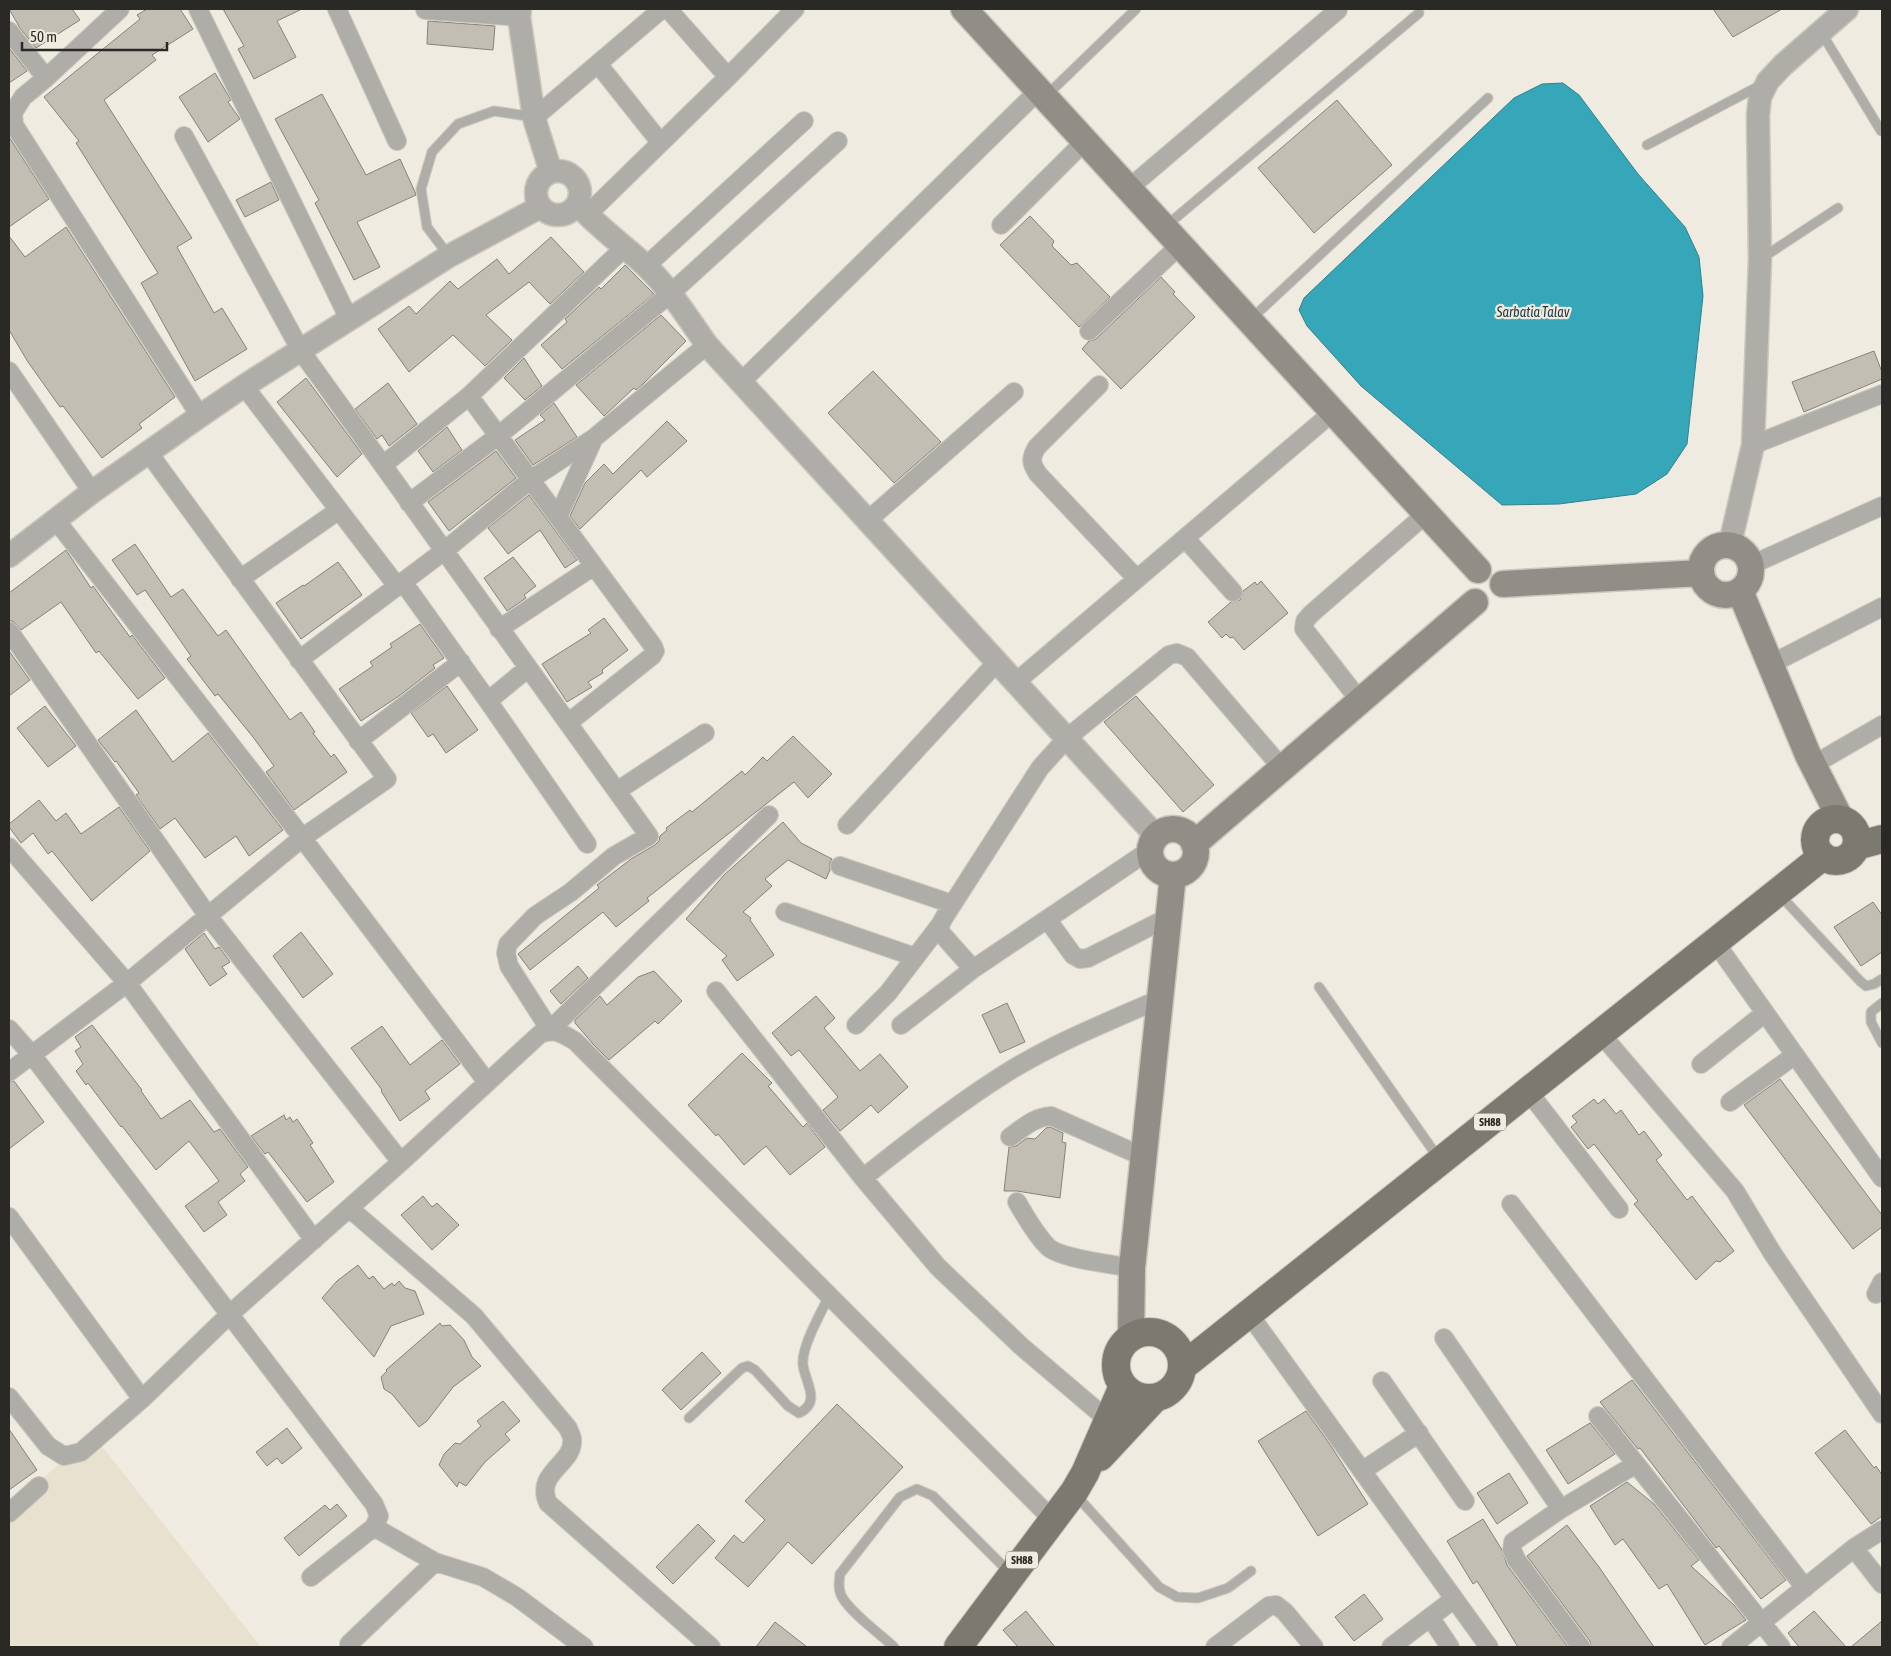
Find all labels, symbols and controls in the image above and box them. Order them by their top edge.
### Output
scale bar [22,20,168,52]
text: 50 m [30,28,57,45]
water label: Sarbatia Talav [1496,304,1570,320]
road number: SH88 [1474,1114,1506,1130]
road number: SH88 [1006,1552,1038,1568]

